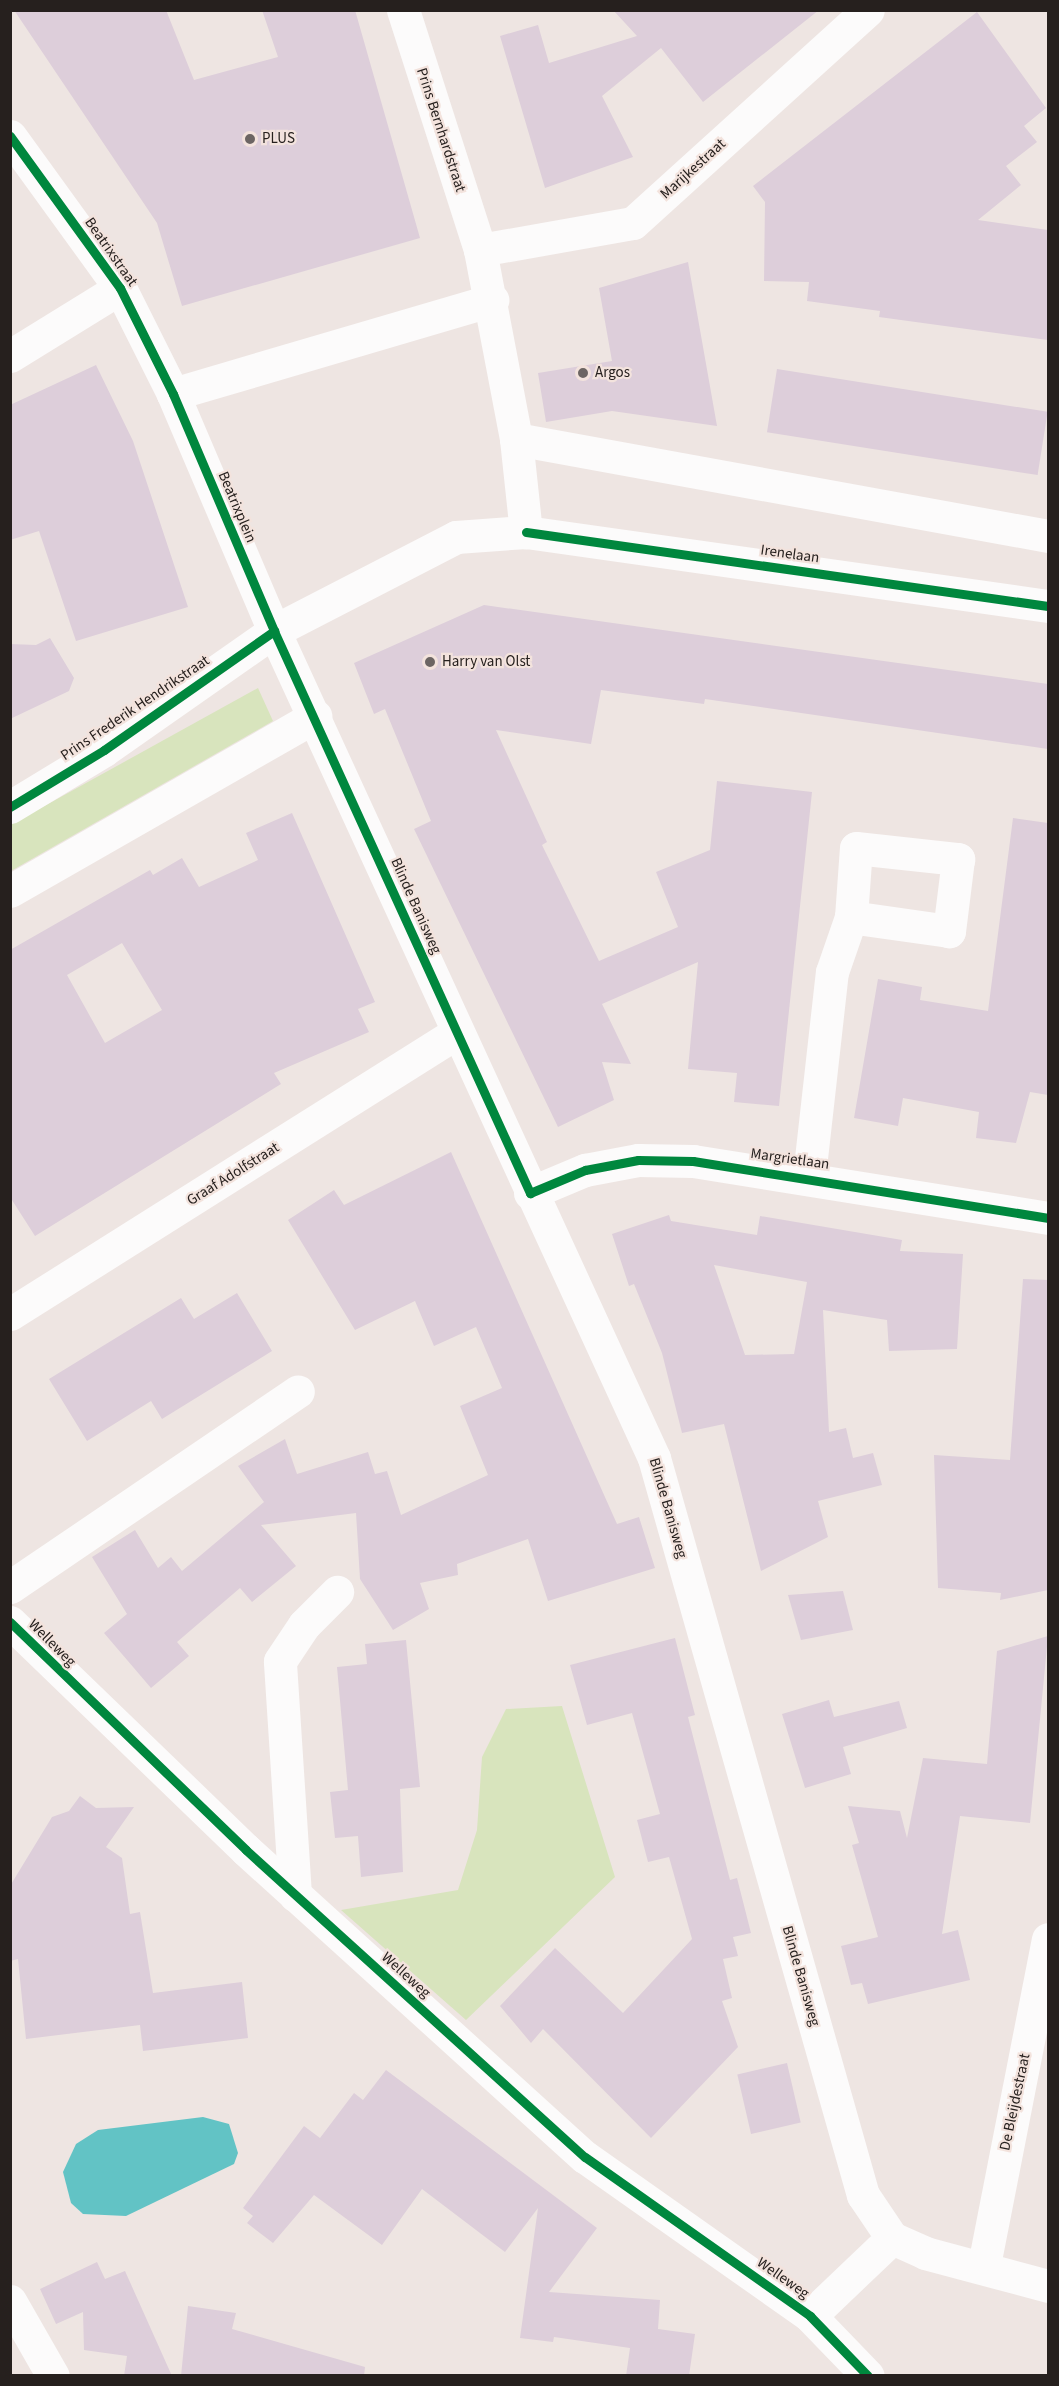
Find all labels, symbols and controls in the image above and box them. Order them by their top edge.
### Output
street label: Prins Bernhardstraat [412,66,470,194]
place label: PLUS [262,130,295,148]
marker: PLUS [243,132,257,146]
street label: Marijkestraat [657,135,729,203]
street label: Beatrixstraat [81,214,141,290]
place label: Argos [595,364,630,382]
marker: Argos [576,366,590,380]
street label: Beatrixplein [214,469,260,545]
street label: Irenelaan [759,541,821,567]
street label: Prins Frederik Hendrikstraat [57,651,213,765]
place label: Harry van Olst [442,653,530,671]
marker: Harry van Olst [423,655,437,669]
street label: Blinde Banisweg [387,855,445,957]
street label: Graaf Adolfstraat [184,1138,282,1210]
street label: Margrietlaan [749,1145,831,1173]
street label: Blinde Banisweg [645,1456,691,1560]
street label: Welleweg [24,1615,80,1671]
street label: Blinde Banisweg [778,1924,824,2028]
street label: Welleweg [378,1948,434,2002]
street label: De Bleijdestraat [996,2052,1034,2152]
street label: Welleweg [753,2253,813,2303]

